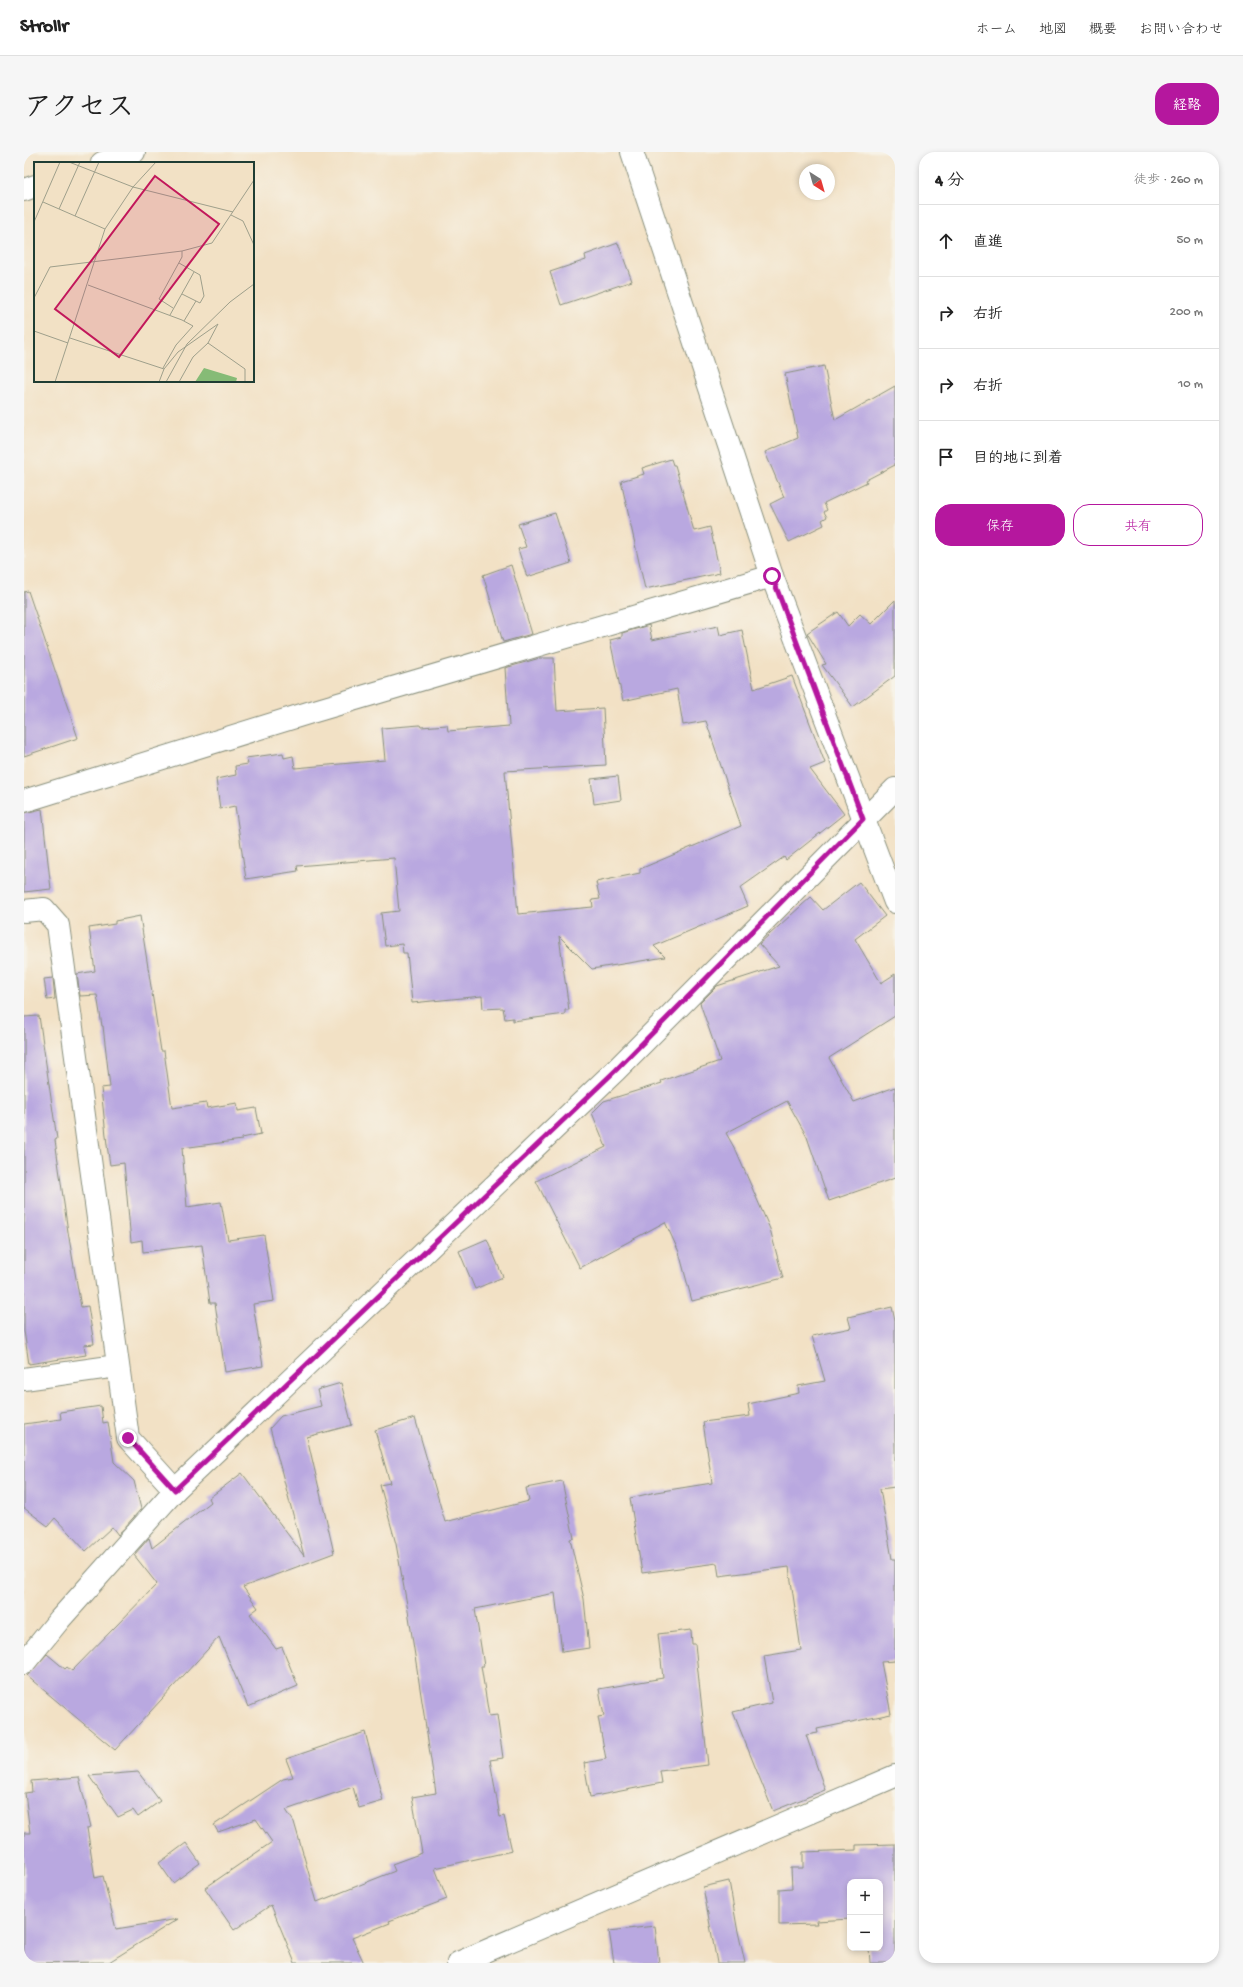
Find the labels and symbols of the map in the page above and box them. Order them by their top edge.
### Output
inset map [34,162,254,382]
north arrow [799,164,835,200]
route start [763,567,781,585]
route end [119,1429,137,1447]

